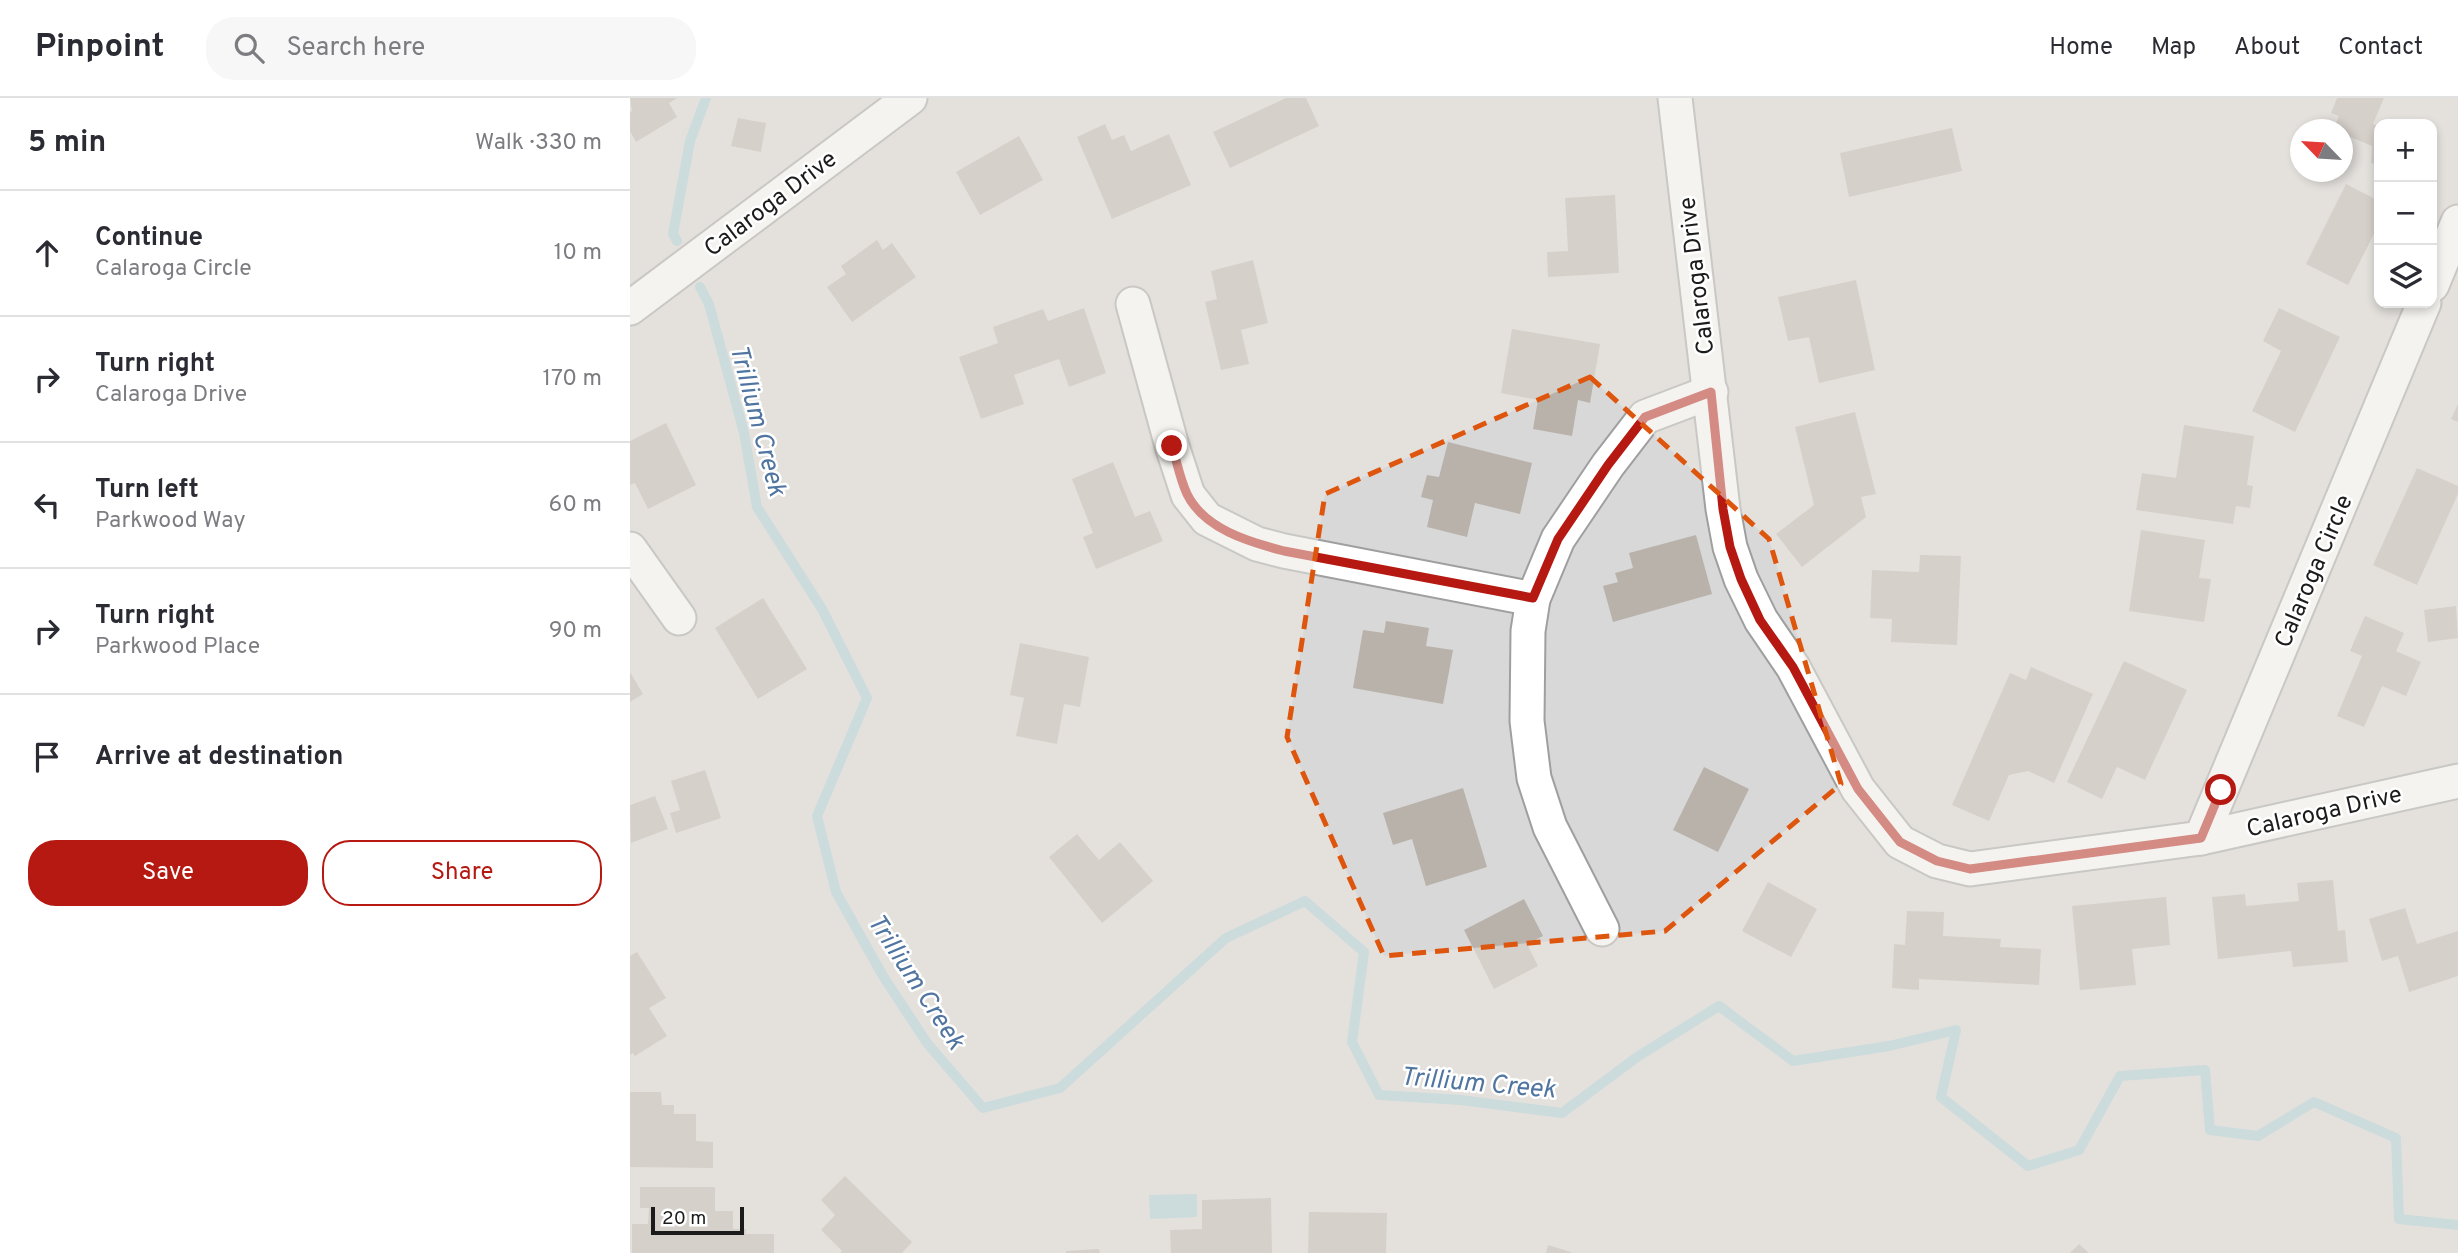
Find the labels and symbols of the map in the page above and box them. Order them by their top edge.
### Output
north arrow [2290,119,2353,182]
street label: Calaroga Drive [699,145,844,264]
street label: Calaroga Drive [1673,195,1723,356]
water label: Trillium Creek [721,341,793,501]
route end [1156,430,1187,461]
street label: Calaroga Circle [2269,491,2361,653]
route start [2205,774,2236,805]
street label: Calaroga Drive [2244,780,2405,845]
water label: Trillium Creek [859,908,972,1057]
water label: Trillium Creek [1399,1061,1558,1108]
scale bar [651,1204,744,1236]

